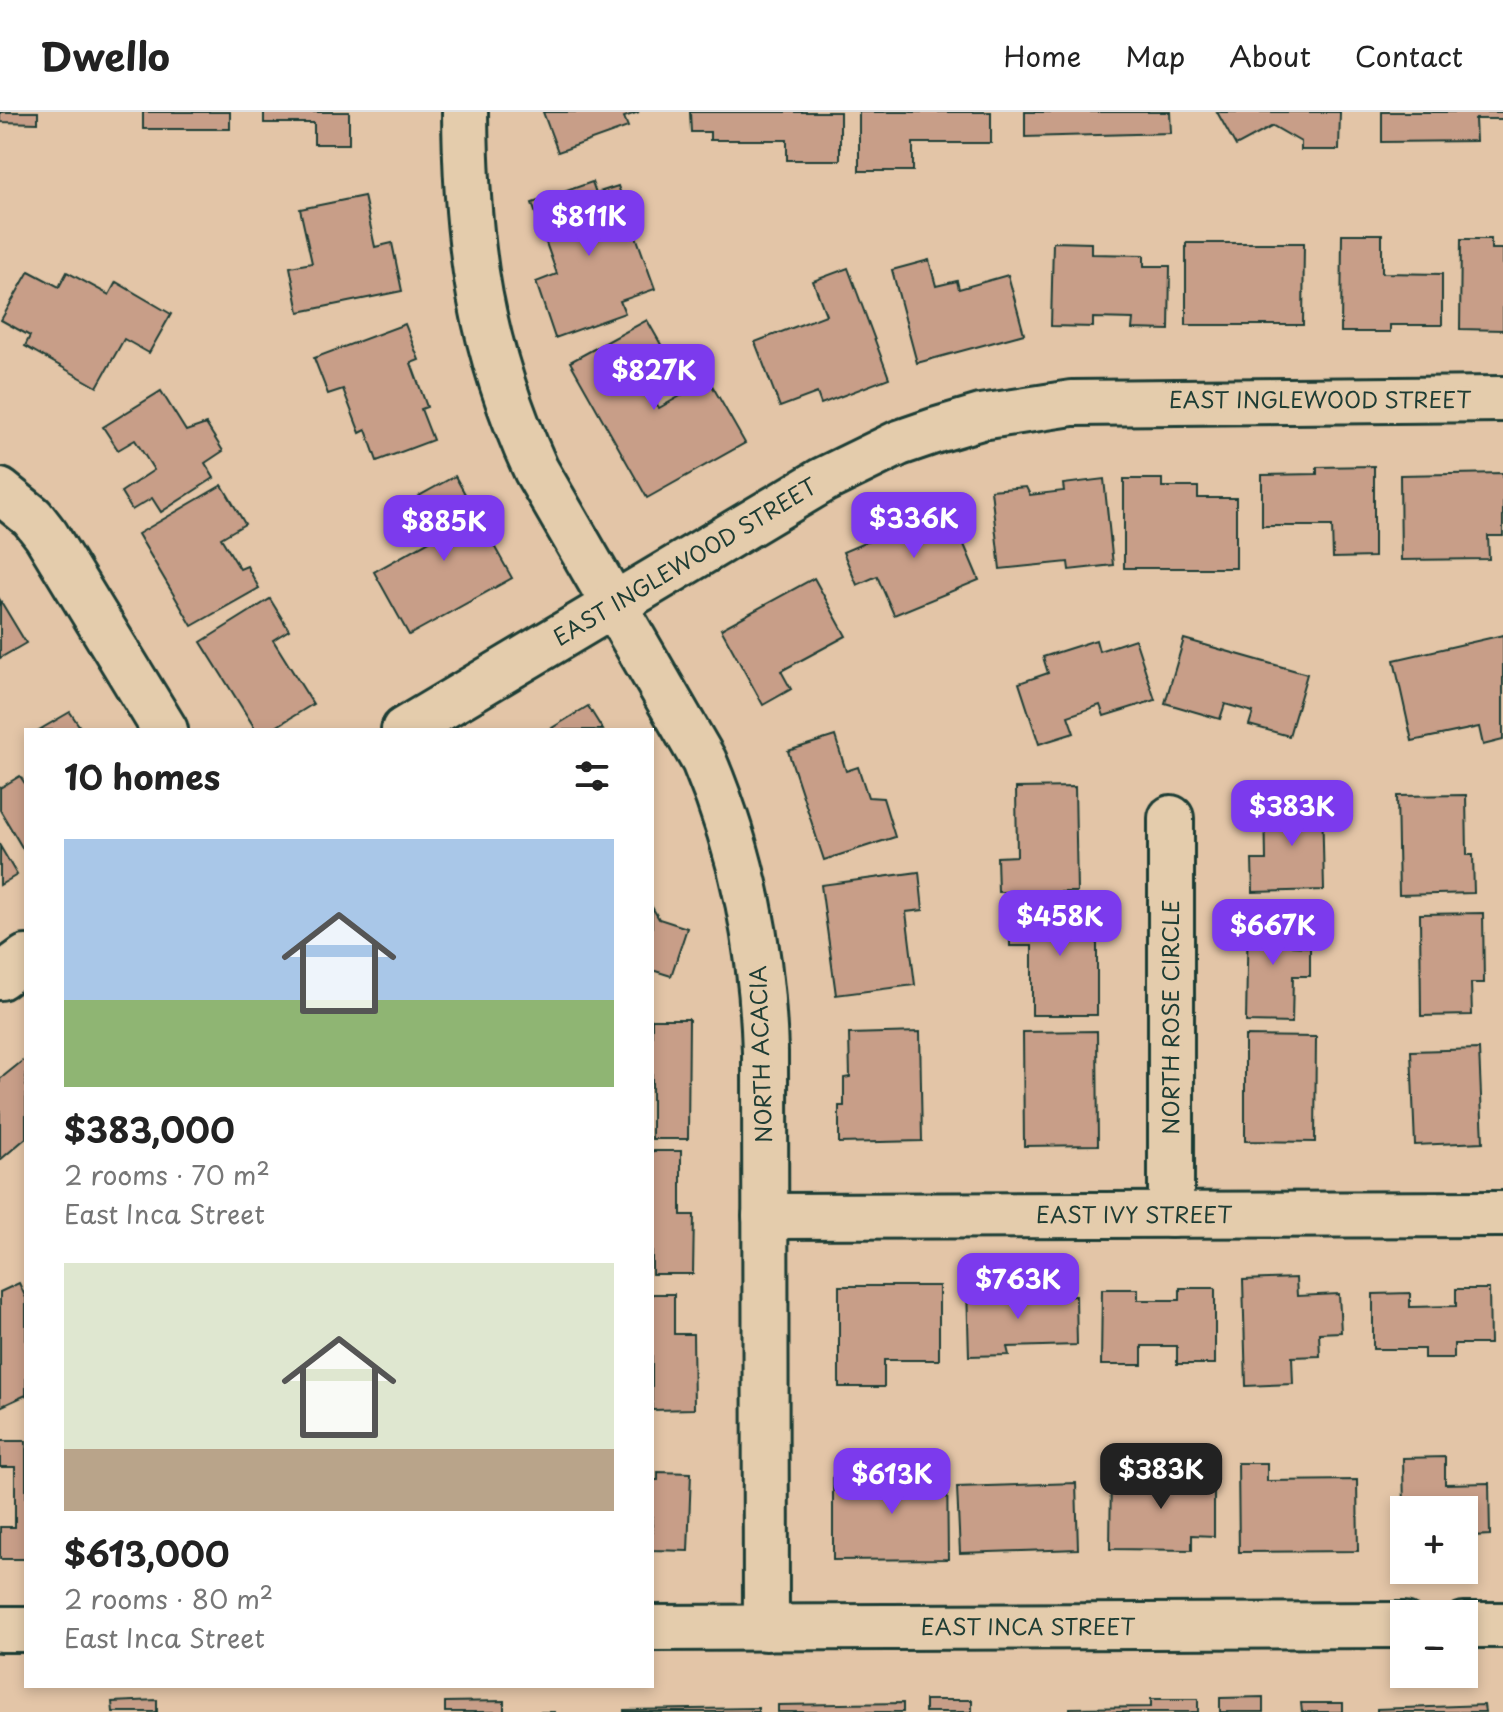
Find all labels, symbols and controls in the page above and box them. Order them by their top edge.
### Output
text: Dwello [40,27,170,84]
text: Home [1003,34,1081,77]
text: Map [1125,34,1185,77]
text: About [1229,34,1311,77]
text: Contact [1355,34,1463,77]
pin: $811K [533,190,645,258]
text: $811K [551,196,627,235]
pin: $827K [598,344,710,412]
text: $827K [612,350,696,389]
street label: EAST INGLEWOOD STREET [1169,382,1471,415]
street label: EAST INGLEWOOD STREET [546,469,822,653]
pin: $336K [858,492,970,560]
pin: $885K [388,495,500,563]
text: $336K [869,498,959,537]
text: $885K [401,501,487,540]
text: 10 homes [64,750,220,802]
icon: filters [570,754,614,798]
pin: $383K [1236,780,1348,848]
text: $383K [1249,786,1335,825]
pin: $458K [1004,890,1116,958]
icon: home [267,891,411,1035]
text: $458K [1017,896,1103,935]
street label: NORTH ROSE CIRCLE [1153,899,1186,1135]
pin: $667K [1217,899,1329,967]
text: $667K [1230,905,1316,944]
street label: NORTH ACACIA [740,965,779,1143]
text: $383,000 [64,1103,235,1155]
text: 2 rooms · 70 m² [64,1155,270,1194]
text: East Inca Street [64,1194,265,1233]
street label: EAST IVY STREET [1036,1197,1232,1230]
pin: $763K [962,1253,1074,1321]
text: $763K [975,1259,1061,1298]
icon: home [267,1315,411,1459]
pin: $383K [1105,1443,1217,1511]
pin: $613K [836,1448,948,1516]
text: $383K [1118,1449,1204,1488]
text: $613K [852,1454,933,1493]
map controls [1390,1496,1478,1688]
button: + [1390,1496,1478,1584]
text: $613,000 [64,1527,230,1579]
text: 2 rooms · 80 m² [64,1579,273,1618]
button: − [1390,1600,1478,1688]
street label: EAST INCA STREET [921,1609,1135,1642]
text: East Inca Street [64,1618,265,1657]

